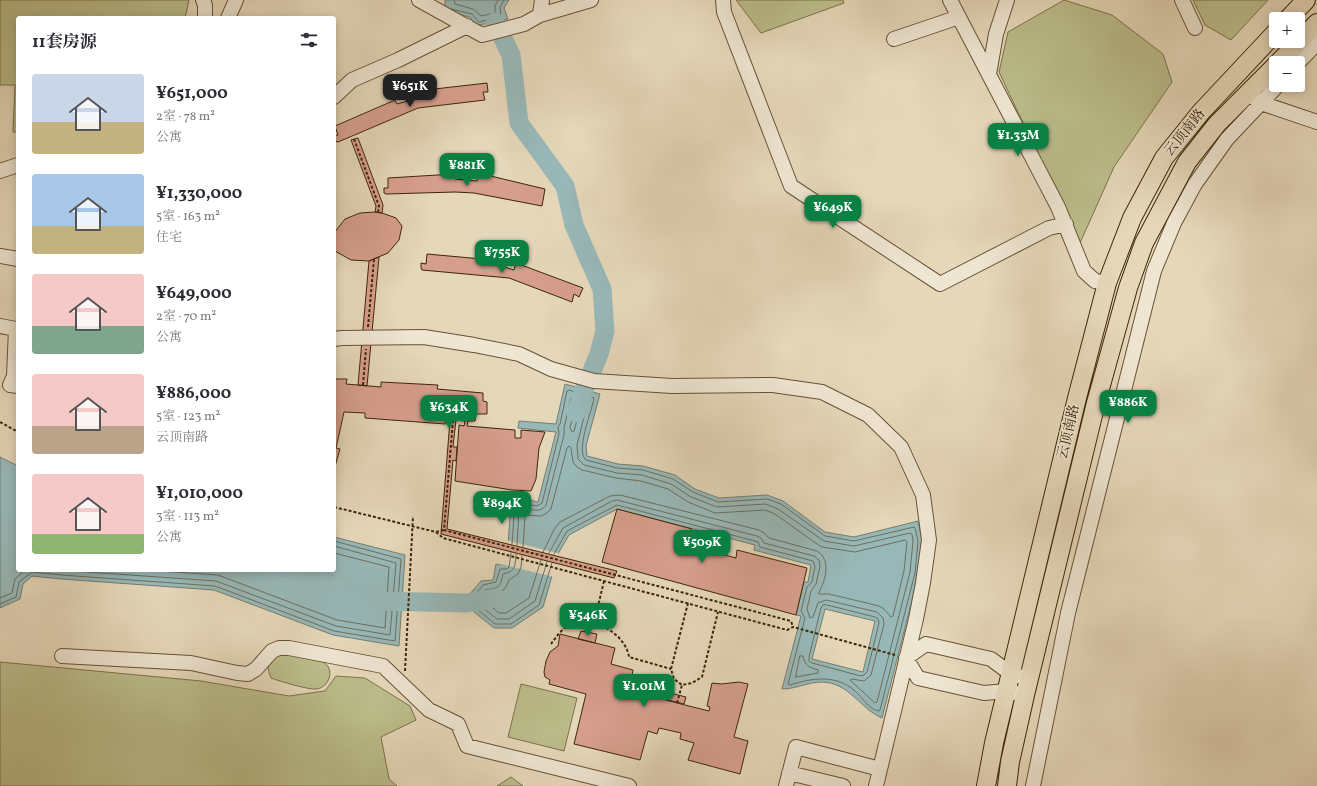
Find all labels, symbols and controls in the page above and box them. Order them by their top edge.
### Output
map controls [1269,12,1305,92]
button: + [1269,12,1305,48]
icon: filters [298,29,320,51]
text: 11套房源 [32,31,97,54]
button: − [1269,56,1305,92]
pin: ¥651K [382,74,438,108]
text: ¥651K [392,78,428,96]
text: ¥651,000 [156,82,228,105]
icon: home [64,90,112,138]
street label: 云顶南路 [1160,105,1210,161]
text: 2室 · 78 m² [156,108,215,126]
pin: ¥1.33M [985,123,1051,157]
text: ¥1.33M [997,127,1039,145]
text: 公寓 [156,129,182,147]
pin: ¥881K [439,153,495,187]
text: ¥881K [448,157,486,175]
text: ¥1,330,000 [156,182,242,205]
icon: home [64,190,112,238]
pin: ¥649K [805,195,861,229]
text: ¥649K [813,199,853,217]
text: 5室 · 163 m² [156,208,220,226]
text: 住宅 [156,229,182,247]
pin: ¥755K [474,240,530,274]
text: ¥755K [484,244,520,262]
text: ¥649,000 [156,282,232,305]
icon: home [64,290,112,338]
text: 2室 · 70 m² [156,308,216,326]
text: 公寓 [156,329,182,347]
text: ¥886,000 [156,382,231,405]
icon: home [64,390,112,438]
pin: ¥886K [1100,390,1156,424]
text: ¥886K [1109,394,1147,412]
pin: ¥634K [421,395,477,429]
text: ¥634K [429,399,469,417]
street label: 云顶南路 [1053,403,1085,461]
text: 5室 · 123 m² [156,408,220,426]
text: 云顶南路 [156,429,208,447]
text: ¥1,010,000 [156,482,243,505]
icon: home [64,490,112,538]
pin: ¥894K [474,491,530,525]
text: ¥894K [482,495,522,513]
text: 3室 · 113 m² [156,508,219,526]
text: 公寓 [156,529,182,547]
pin: ¥509K [674,530,730,564]
text: ¥509K [682,534,722,552]
pin: ¥546K [560,603,616,637]
text: ¥546K [569,607,607,625]
pin: ¥1.01M [611,674,677,708]
text: ¥1.01M [623,678,665,696]

